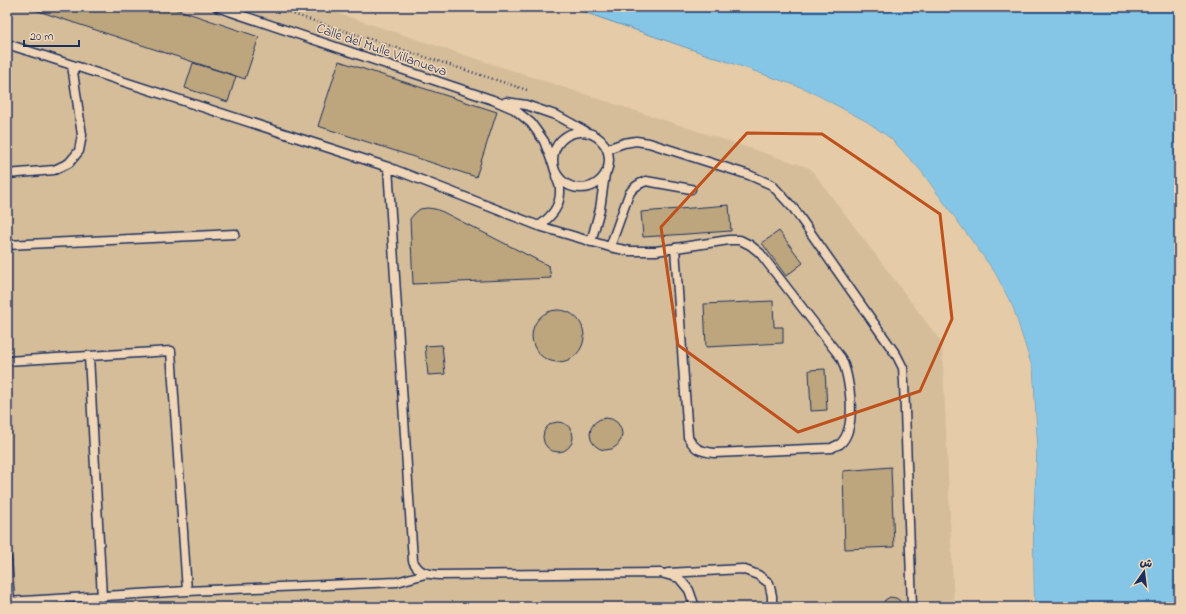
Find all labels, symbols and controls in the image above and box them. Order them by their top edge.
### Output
street label: Calle del Mulle Villanueva [313,18,450,83]
scale bar [24,22,79,48]
text: 20 m [30,28,53,46]
north arrow [1124,552,1164,592]
text: ش [1138,554,1154,572]

